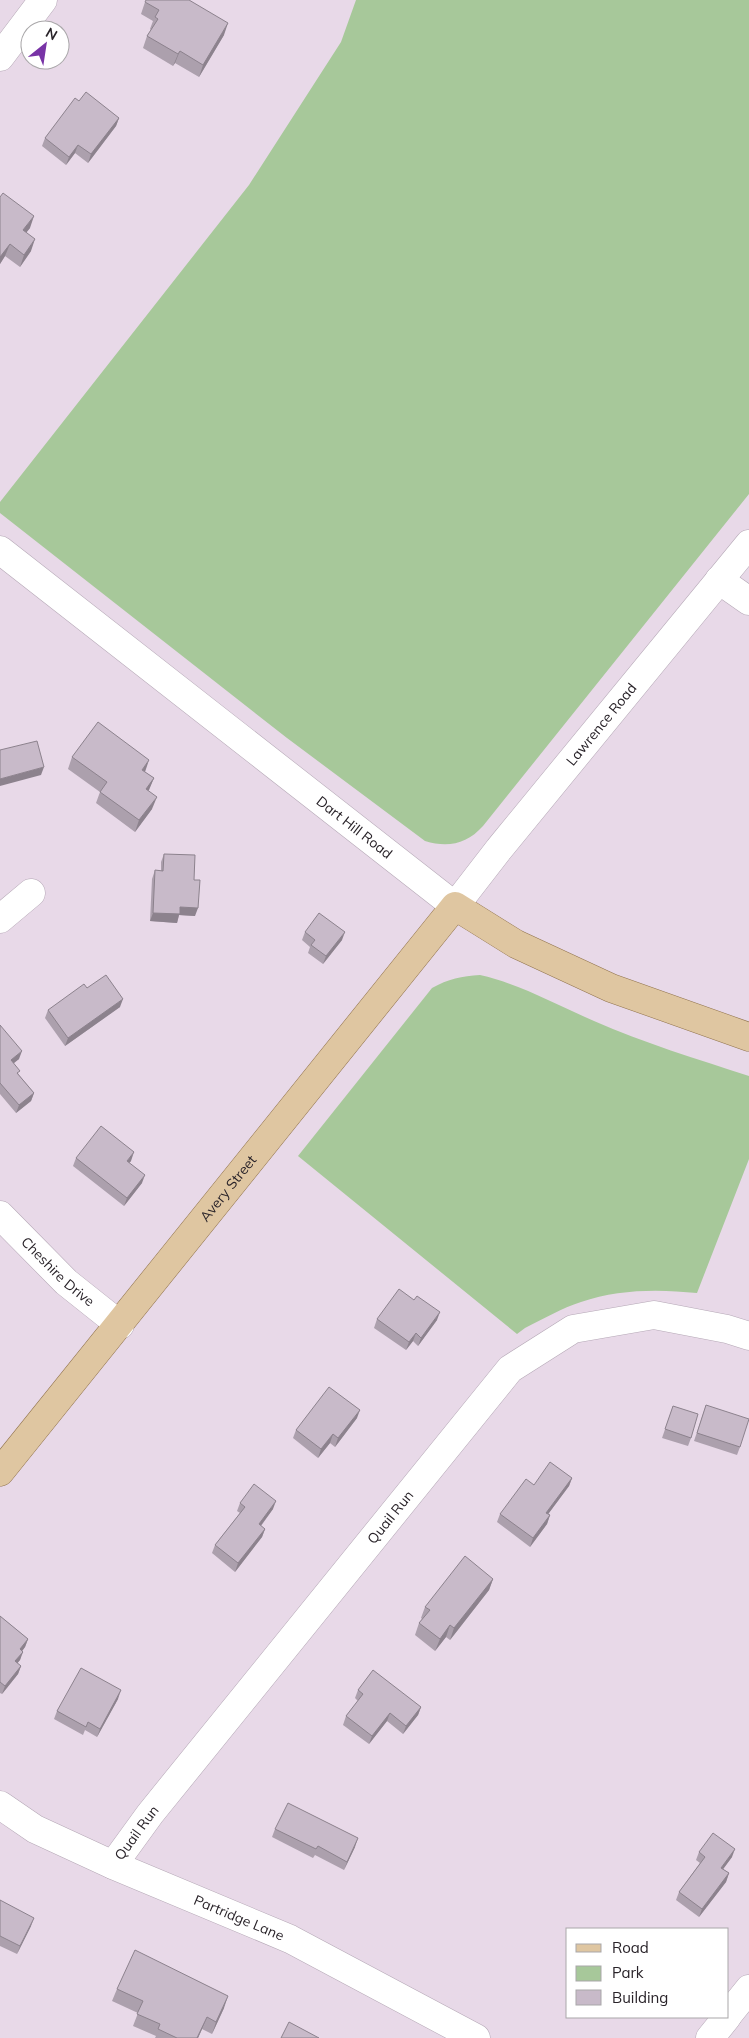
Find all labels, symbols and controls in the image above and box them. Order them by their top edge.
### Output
north arrow [20,20,70,70]
text: N [42,23,61,44]
street label: Lawrence Road [562,679,640,769]
street label: Dart Hill Road [313,792,396,863]
street label: Avery Street [196,1151,260,1225]
street label: Cheshire Drive [17,1233,98,1310]
street label: Quail Run [363,1487,417,1547]
street label: Quail Run [111,1801,163,1864]
street label: Partridge Lane [191,1891,287,1945]
legend [566,1928,729,2018]
text: Road [612,1938,649,1957]
text: Park [612,1963,644,1982]
text: Building [612,1988,668,2007]

